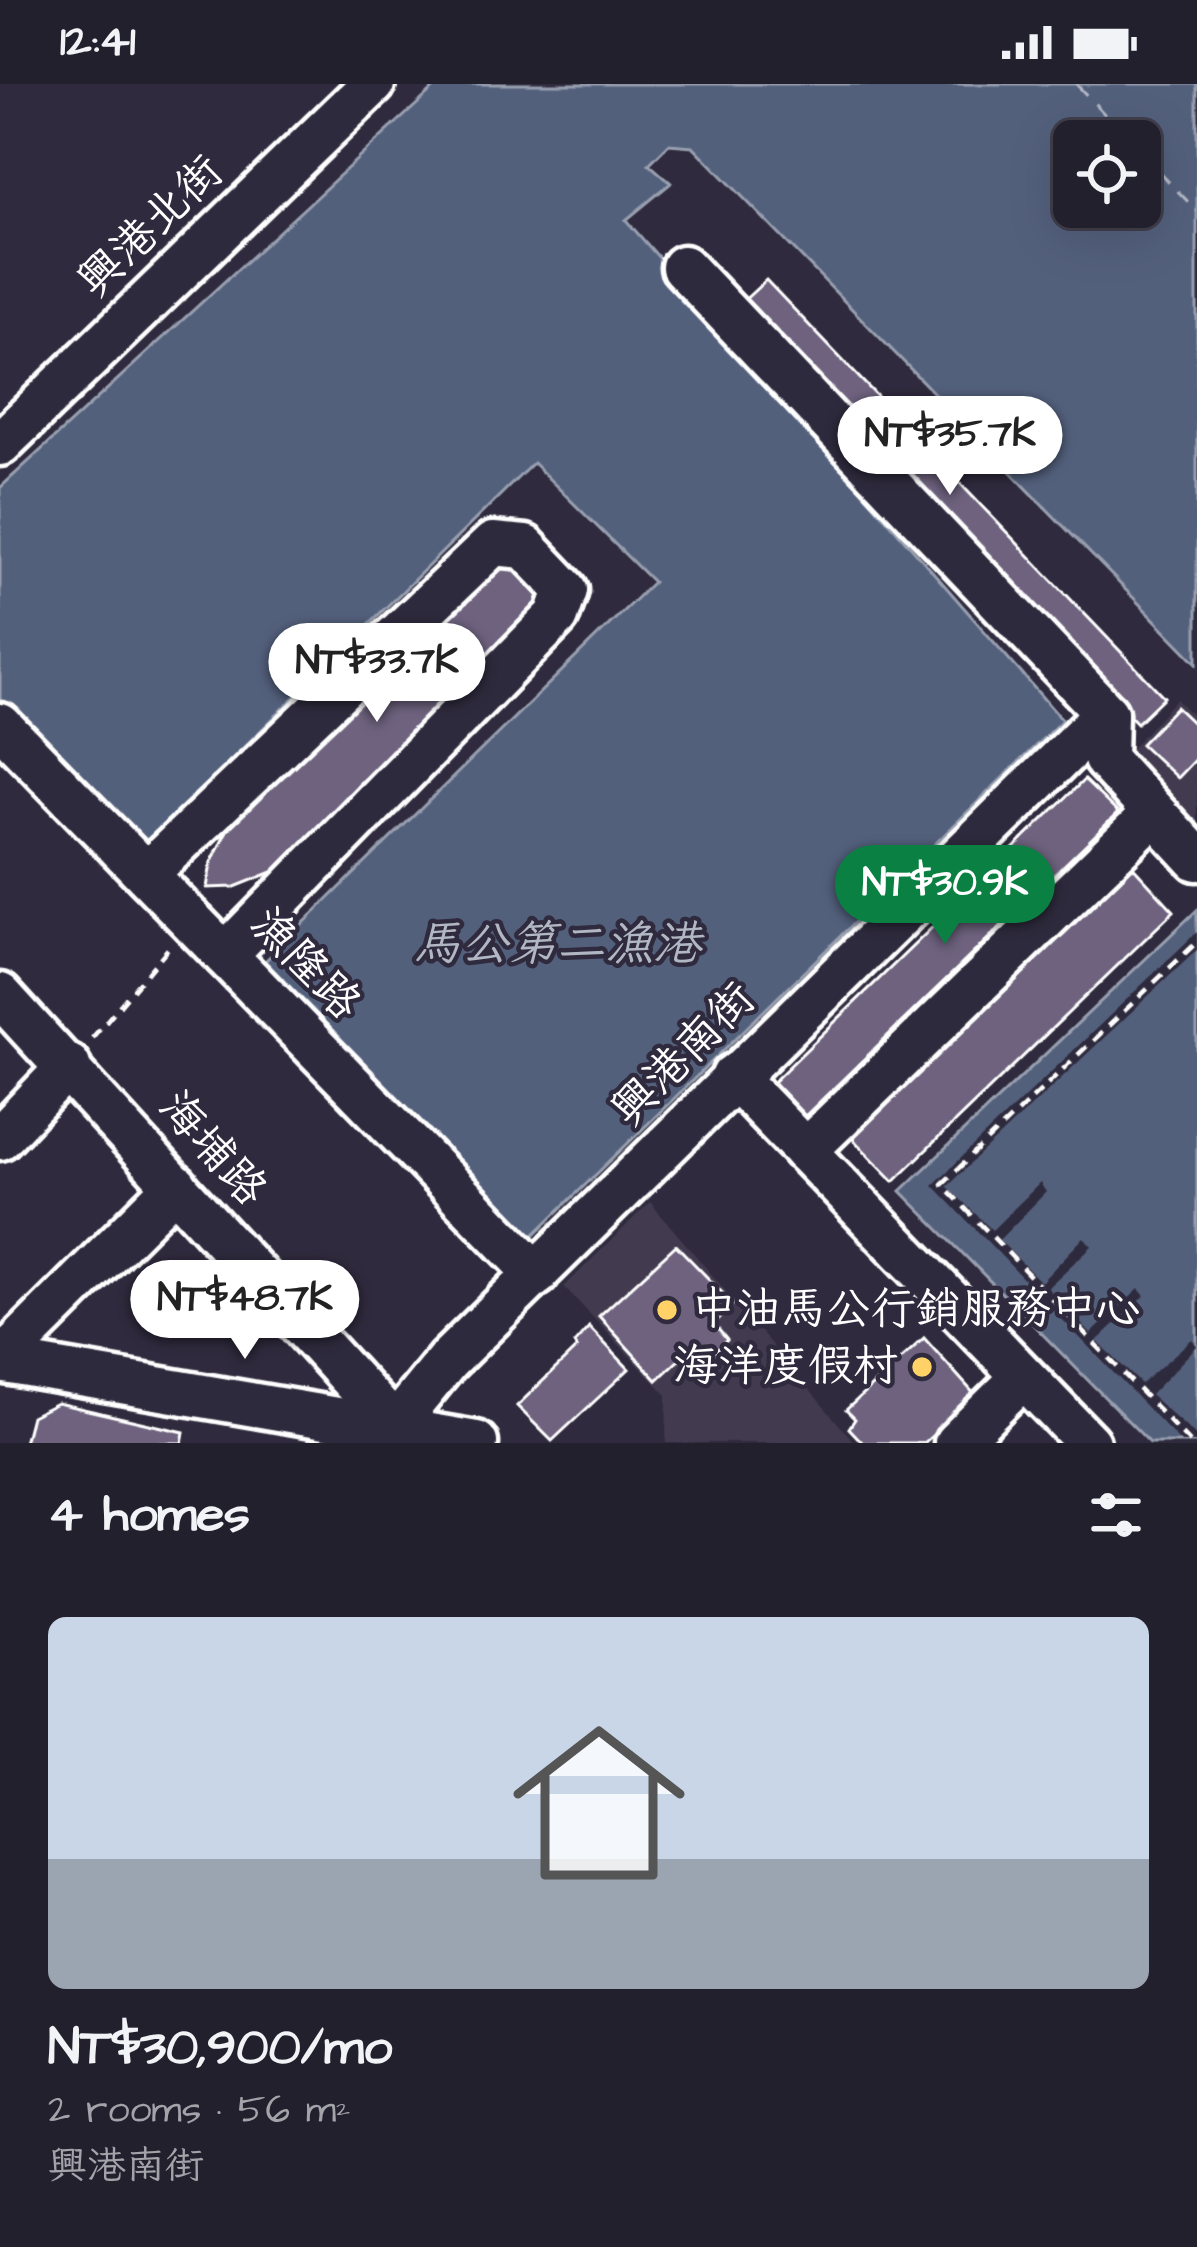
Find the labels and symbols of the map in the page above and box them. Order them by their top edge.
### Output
street label: 興港北街 [65,142,237,312]
pin: NT$35.7K [826,396,1074,498]
pin: NT$33.7K [253,623,501,725]
pin: NT$30.9K [821,845,1069,947]
street label: 漁隆路 [236,894,374,1034]
water label: 馬公第二漁港 [413,912,705,978]
street label: 興港南街 [598,969,770,1141]
street label: 海埔路 [144,1078,280,1220]
pin: NT$48.7K [121,1260,369,1362]
place label: 中油馬公行銷服務中心 [691,1279,1141,1341]
marker: 中油馬公行銷服務中心 [654,1297,680,1323]
place label: 海洋度假村 [673,1336,898,1398]
marker: 海洋度假村 [909,1354,935,1380]

